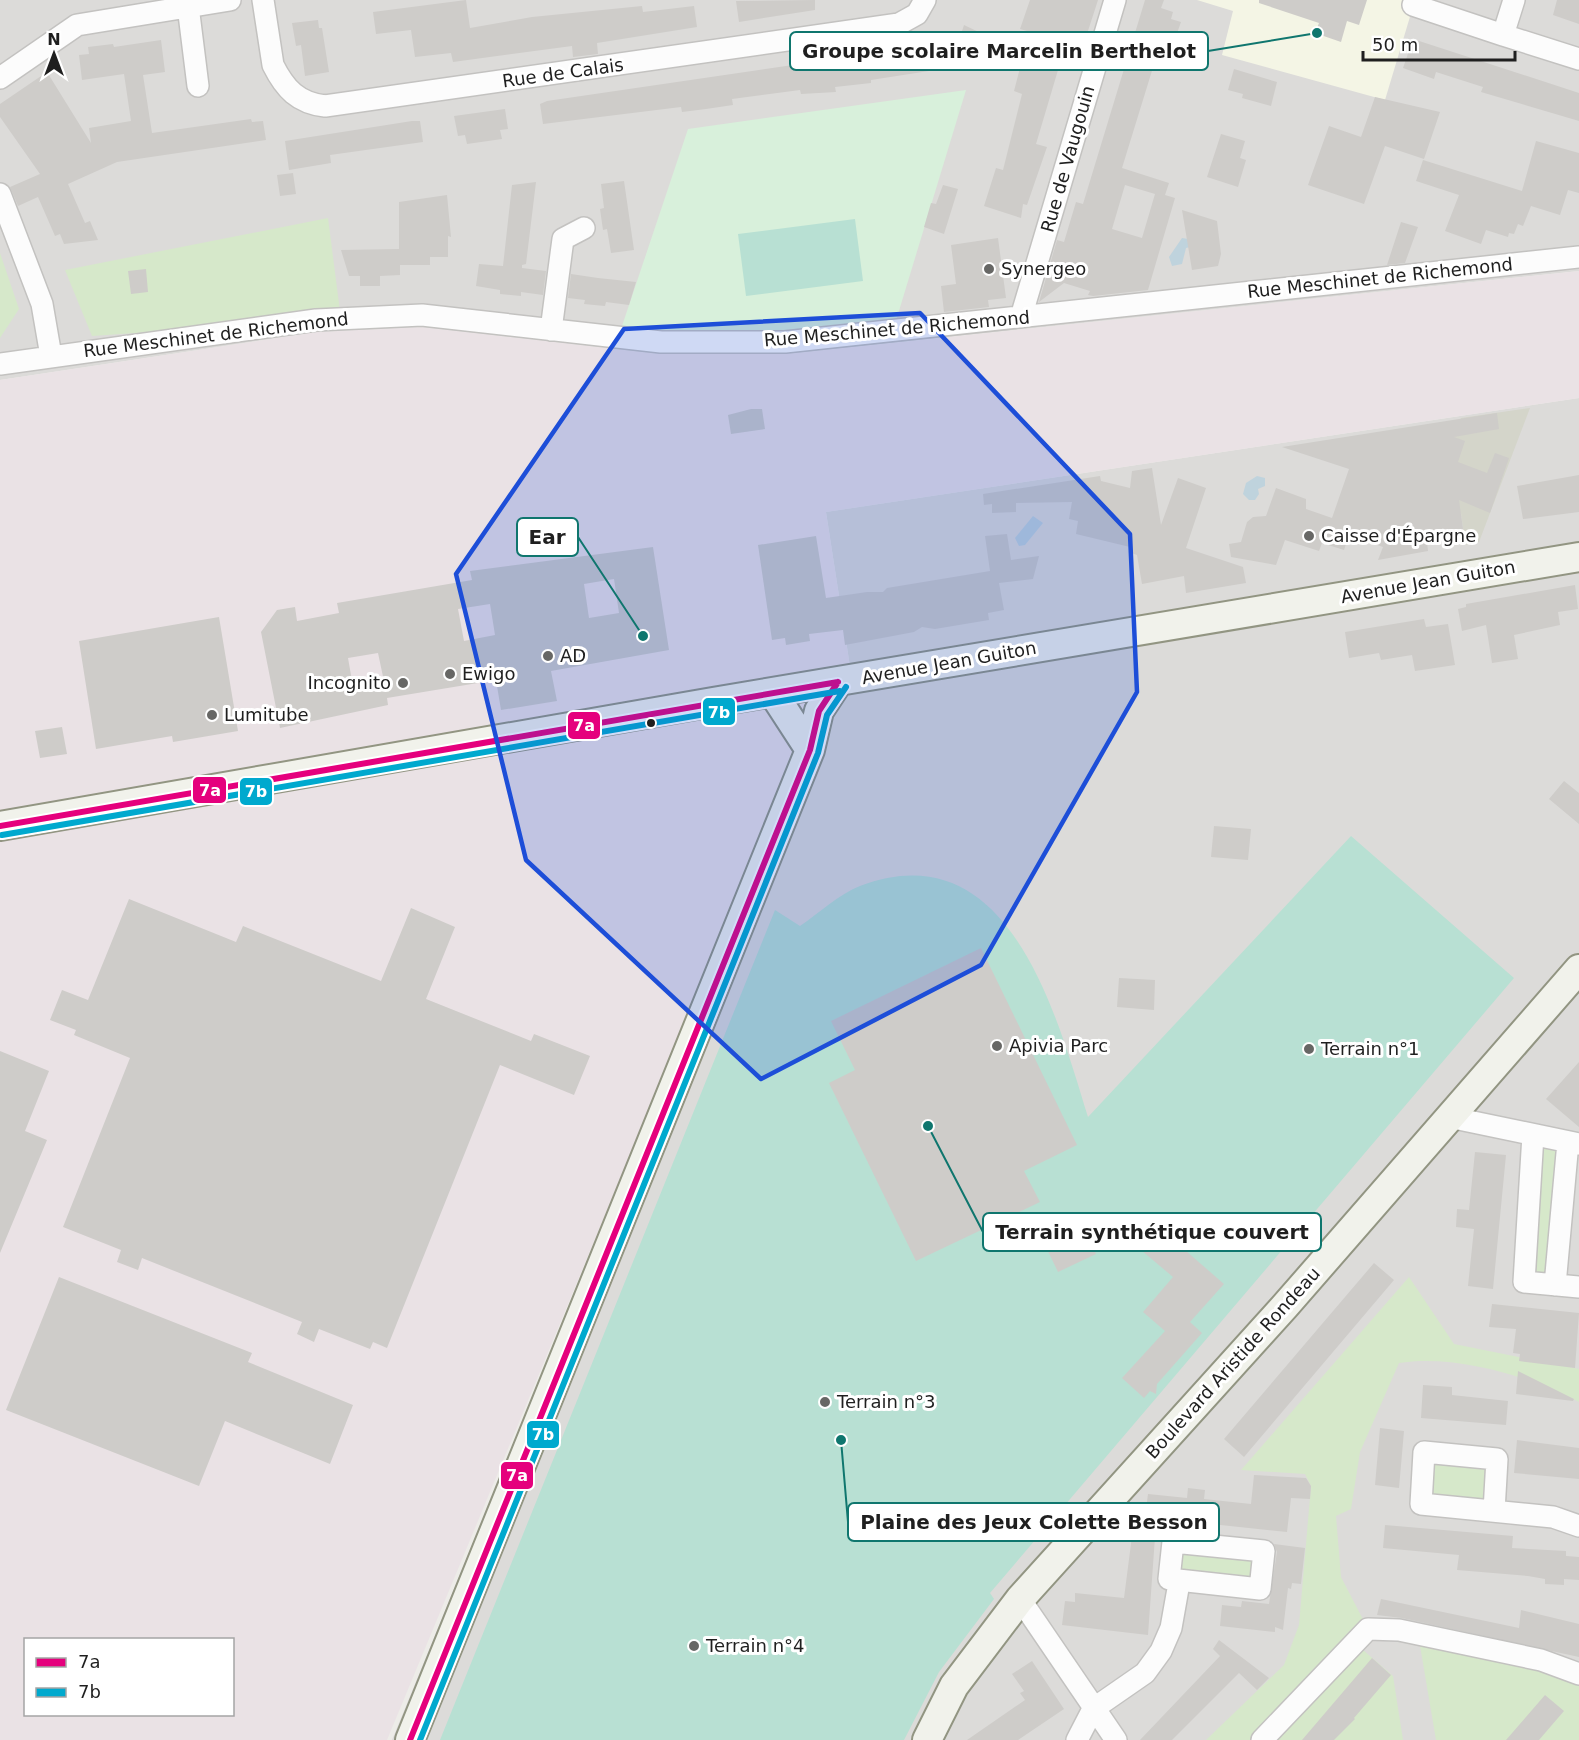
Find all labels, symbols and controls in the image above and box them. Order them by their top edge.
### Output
north arrow [24,24,84,84]
scale bar [1363,24,1514,62]
text: N [47,30,61,49]
callout: Groupe scolaire Marcelin Berthelot [790,32,1208,70]
text: 50 m [1372,34,1418,55]
text: Groupe scolaire Marcelin Berthelot [802,39,1196,63]
street label: Rue de Calais [501,54,625,91]
street label: Rue de Vaugouin [1037,83,1099,235]
street label: Rue Meschinet de Richemond [1246,253,1514,302]
place label: Synergeo [1001,258,1086,279]
marker: Synergeo [982,262,996,276]
street label: Rue Meschinet de Richemond [763,306,1031,351]
street label: Rue Meschinet de Richemond [82,308,350,361]
callout: Ear [517,518,578,556]
text: Ear [528,525,566,549]
place label: Caisse d'Épargne [1321,525,1476,546]
marker: Caisse d'Épargne [1302,529,1316,543]
street label: Avenue Jean Guiton [1339,556,1517,607]
street label: Avenue Jean Guiton [860,637,1038,688]
place label: AD [560,645,586,666]
marker: AD [541,649,555,663]
place label: Ewigo [462,663,516,684]
marker: Ewigo [443,667,457,681]
place label: Incognito [307,672,391,693]
marker: Incognito [396,676,410,690]
line badge: 7b [702,697,736,726]
text: 7b [708,703,730,722]
place label: Lumitube [224,704,309,725]
marker: Lumitube [205,708,219,722]
line badge: 7a [567,711,601,740]
text: 7a [573,716,595,735]
unlabelled marker [645,717,657,729]
line badge: 7a [192,776,227,804]
line badge: 7b [239,777,273,806]
text: 7a [199,781,221,800]
text: 7b [245,782,267,801]
place label: Apivia Parc [1009,1035,1108,1056]
place label: Terrain n°1 [1320,1038,1420,1059]
marker: Apivia Parc [990,1039,1004,1053]
marker: Terrain n°1 [1302,1042,1316,1056]
callout: Terrain synthétique couvert [983,1213,1321,1251]
text: Terrain synthétique couvert [995,1220,1309,1244]
street label: Boulevard Aristide Rondeau [1141,1263,1324,1463]
place label: Terrain n°3 [836,1391,936,1412]
marker: Terrain n°3 [818,1395,832,1409]
line badge: 7b [526,1420,560,1449]
text: 7b [532,1425,554,1444]
line badge: 7a [500,1461,534,1490]
text: 7a [506,1466,528,1485]
callout: Plaine des Jeux Colette Besson [848,1503,1219,1541]
text: Plaine des Jeux Colette Besson [860,1510,1208,1534]
place label: Terrain n°4 [705,1635,805,1656]
legend [24,1638,234,1716]
marker: Terrain n°4 [687,1639,701,1653]
text: 7a [78,1651,100,1672]
text: 7b [78,1681,101,1702]

